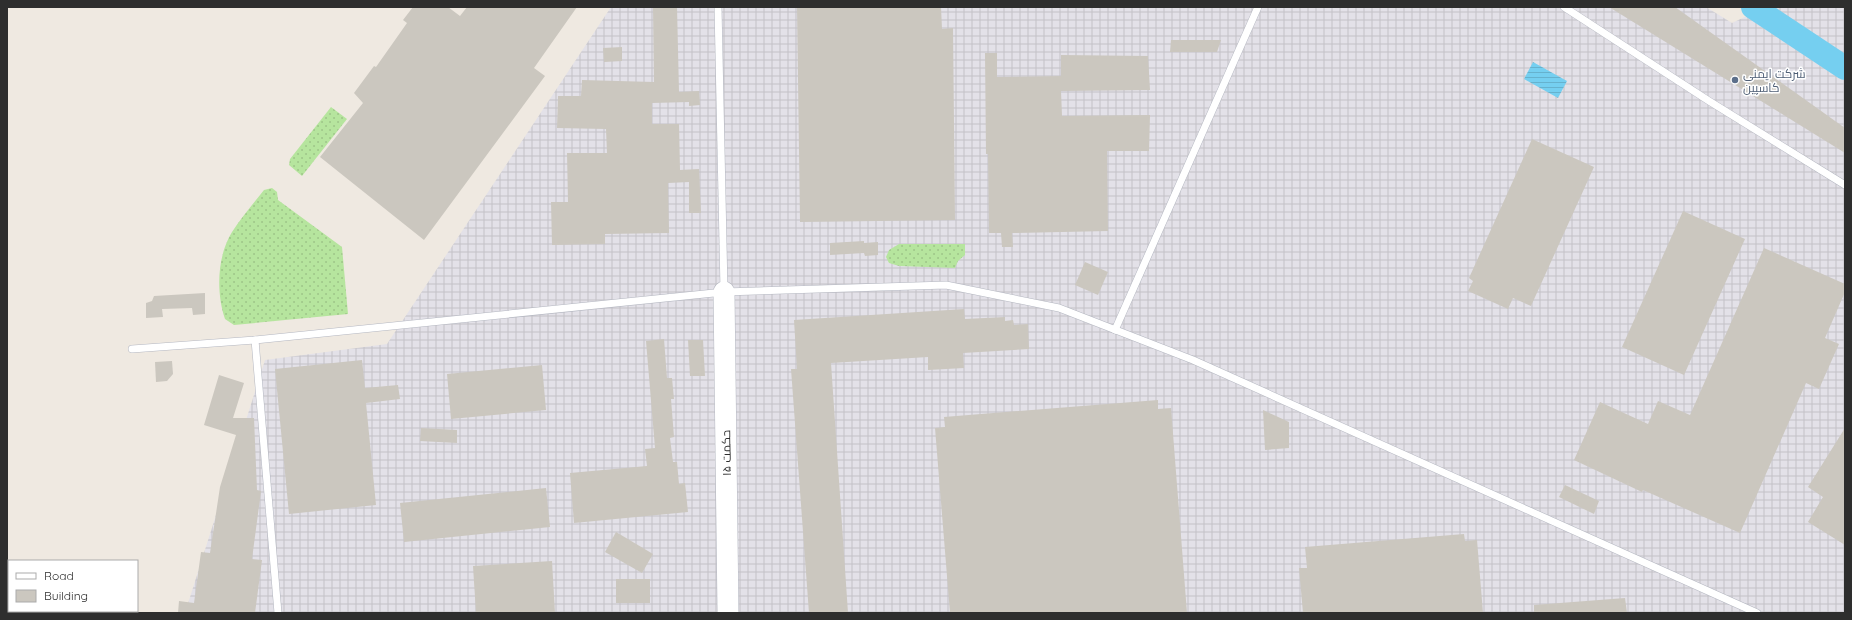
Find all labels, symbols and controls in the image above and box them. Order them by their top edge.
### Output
place label: شرکت ایمنی کاسپین [1743,66,1806,96]
marker: شرکت ایمنی کاسپین [1730,75,1740,85]
street label: حکمت ۱۵ [718,430,734,476]
legend [8,560,138,612]
text: Road [44,568,74,583]
text: Building [44,588,88,603]

